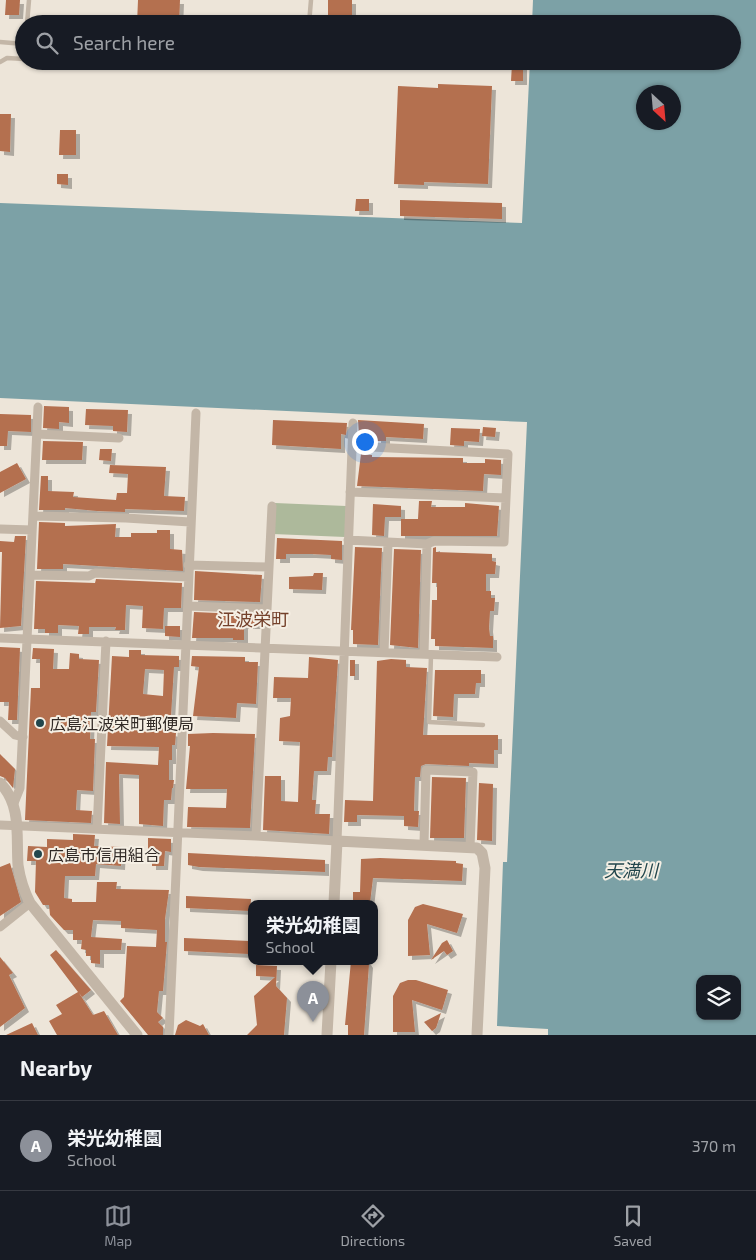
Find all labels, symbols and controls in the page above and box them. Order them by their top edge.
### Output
search box [15,15,741,70]
icon: search [33,29,61,57]
text: Search here [73,31,175,54]
north arrow [636,85,681,130]
your location [352,429,378,455]
district label: 江波栄町 [217,608,289,630]
place label: 広島江波栄町郵便局 [50,714,194,733]
marker: 広島江波栄町郵便局 [34,717,46,729]
place label: 広島市信用組合 [48,845,160,864]
marker: 広島市信用組合 [32,848,44,860]
water label: 天満川 [604,859,660,881]
popup [248,900,378,965]
text: 栄光幼稚園 [265,913,361,936]
text: School [265,937,315,956]
map controls [696,975,741,1020]
button: layers [696,975,741,1020]
pin: A [297,981,329,1022]
text: Nearby [20,1055,92,1080]
text: 栄光幼稚園 [67,1126,162,1149]
text: A [31,1136,41,1155]
text: 370 m [692,1136,736,1155]
text: School [67,1150,116,1169]
tab: Map [104,1202,132,1249]
tab: Directions [341,1202,405,1249]
tab: Saved [613,1202,652,1249]

